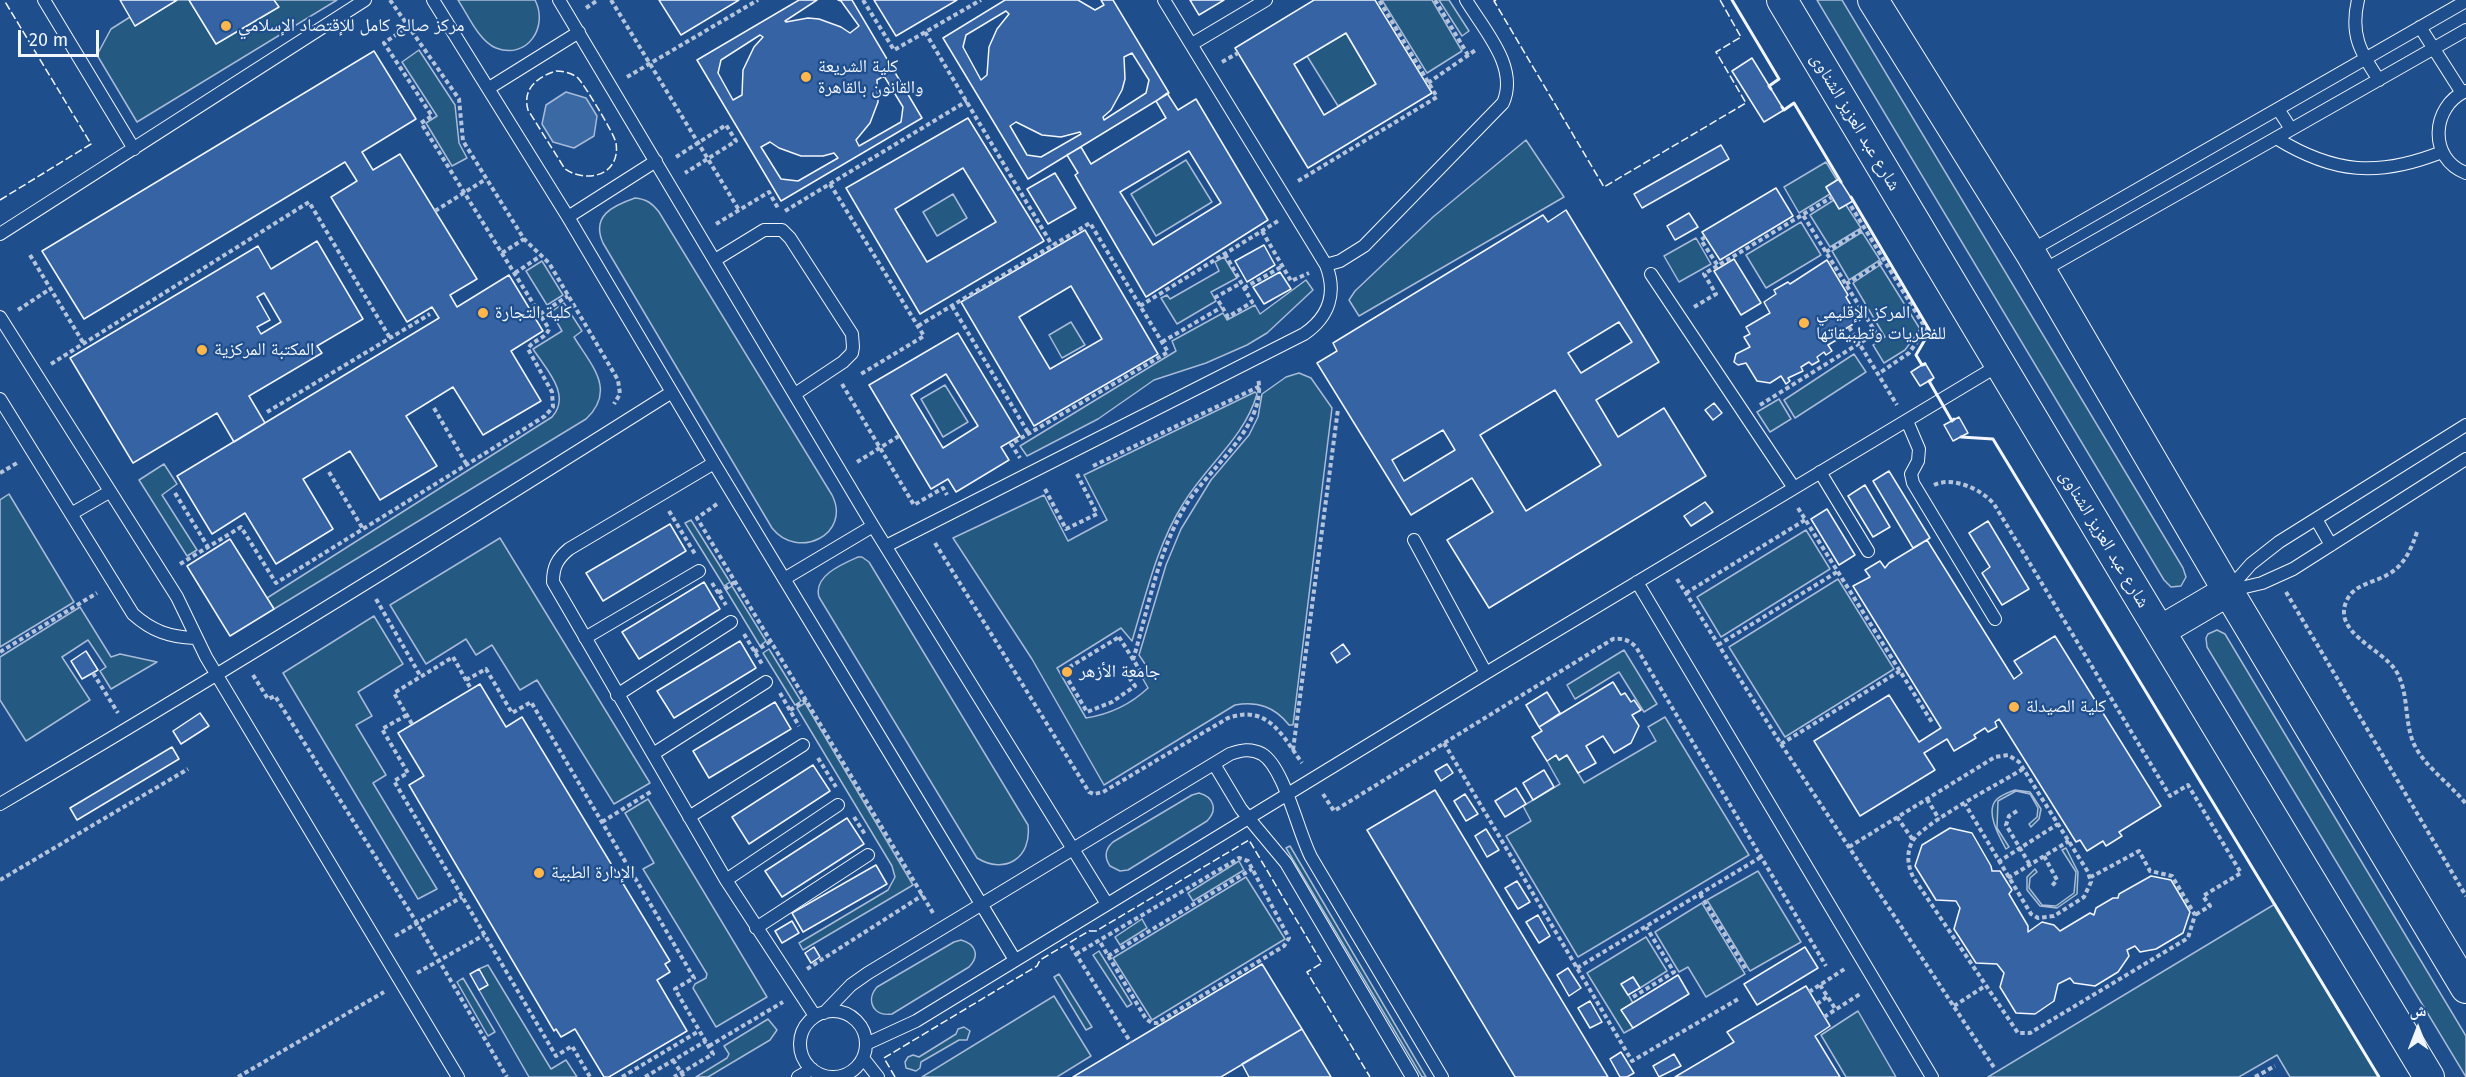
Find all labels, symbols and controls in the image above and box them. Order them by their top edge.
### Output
place label: مركز صالح كامل للإقتصاد الإسلامي [238,15,465,37]
scale bar [21,18,102,56]
marker: مركز صالح كامل للإقتصاد الإسلامي [219,19,233,33]
text: 20 m [29,29,68,51]
street label: شارع عبد العزيز الشناوى [1805,49,1905,195]
place label: كلية الشريعة والقانون بالقاهرة [818,56,923,98]
marker: كلية الشريعة والقانون بالقاهرة [799,70,813,84]
place label: كلية التجارة [495,302,572,324]
place label: المركز الإقليمي للفطريات وتطبيقاتها [1816,302,1946,344]
marker: كلية التجارة [476,306,490,320]
marker: المركز الإقليمي للفطريات وتطبيقاتها [1797,316,1811,330]
place label: المكتبة المركزية [214,339,314,361]
marker: المكتبة المركزية [195,343,209,357]
street label: شارع عبد العزيز الشناوى [2054,466,2154,612]
place label: جامعة الأزهر [1079,661,1161,683]
marker: جامعة الأزهر [1060,665,1074,679]
place label: كلية الصيدلة [2026,696,2106,718]
marker: كلية الصيدلة [2007,700,2021,714]
place label: الإدارة الطبية [551,862,635,884]
marker: الإدارة الطبية [532,866,546,880]
north arrow [2388,999,2448,1059]
text: ش [2410,1001,2426,1020]

